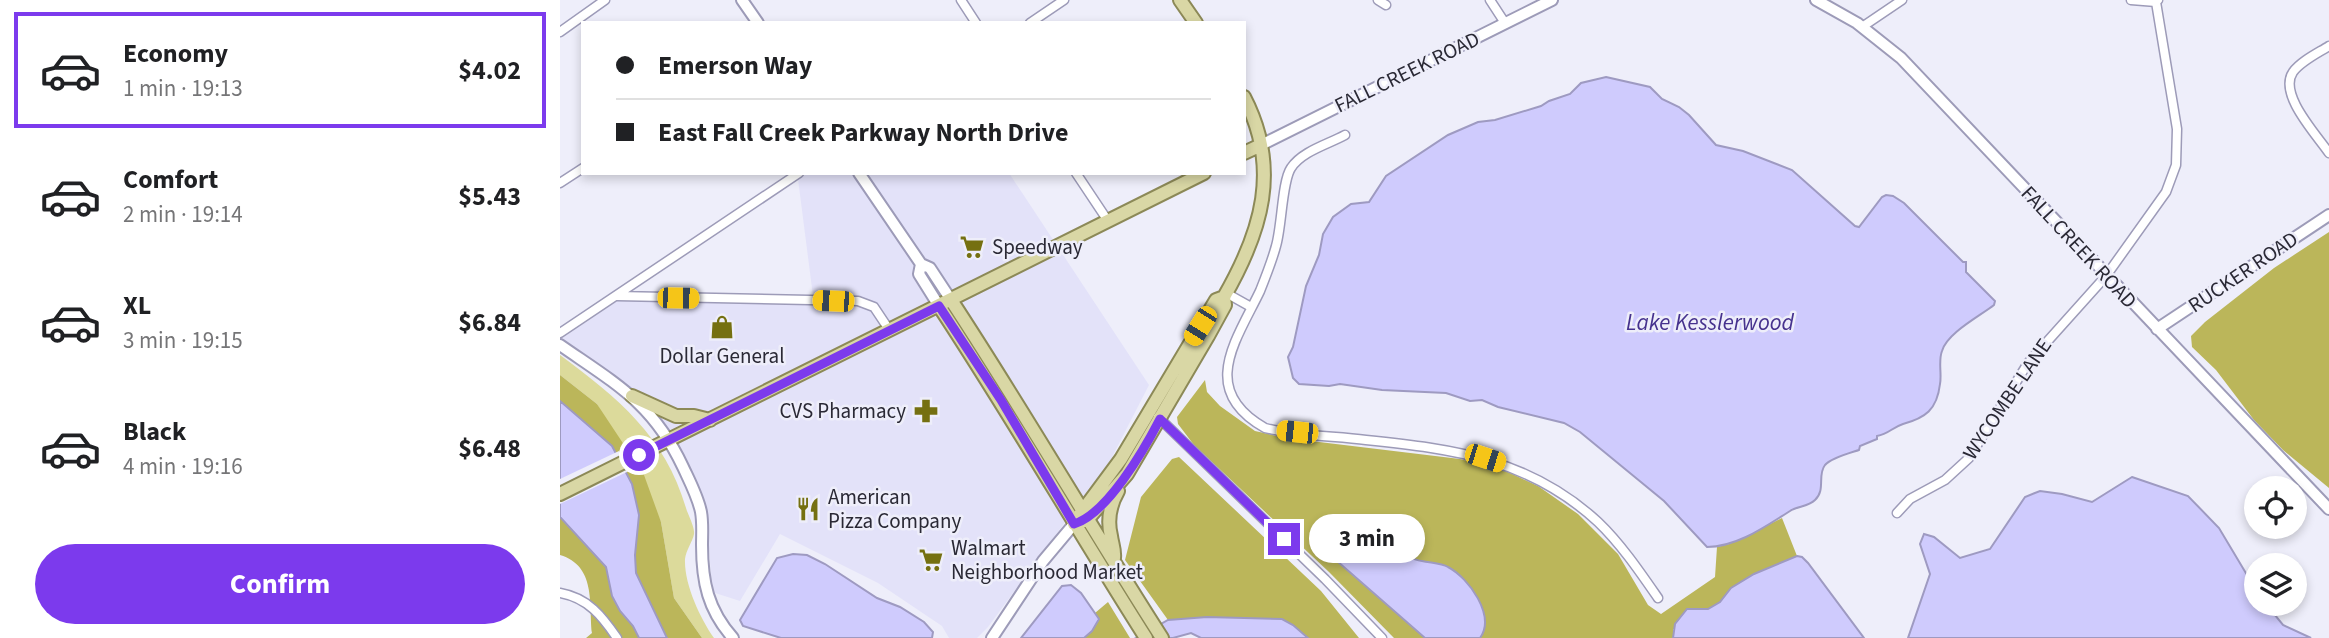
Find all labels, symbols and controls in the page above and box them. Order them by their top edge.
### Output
street label: FALL CREEK ROAD [1329,24,1485,120]
text: Economy [123,35,228,72]
icon: car [39,39,102,102]
text: Emerson Way [658,47,812,84]
text: $4.02 [458,52,521,89]
text: 1 min · 19:13 [123,72,243,105]
text: East Fall Creek Parkway North Drive [658,114,1068,151]
text: Comfort [123,161,218,198]
icon: car [39,165,102,228]
text: $5.43 [458,178,521,215]
street label: FALL CREEK ROAD [2014,179,2144,315]
text: 2 min · 19:14 [123,198,243,231]
street label: RUCKER ROAD [2182,224,2304,320]
place label: Speedway [992,232,1083,262]
supermarket icon: Speedway [958,233,986,261]
text: XL [123,287,151,324]
car [657,287,700,309]
car [812,290,855,312]
icon: car [39,291,102,354]
car [1180,303,1221,349]
text: $6.84 [458,304,521,341]
water label: Lake Kesslerwood [1626,306,1795,339]
shop icon: Dollar General [708,313,736,341]
text: 3 min · 19:15 [123,324,243,357]
street label: WYCOMBE LANE [1955,332,2059,466]
place label: Dollar General [659,341,785,371]
place label: CVS Pharmacy [779,396,906,426]
pharmacy icon: CVS Pharmacy [912,397,940,425]
text: Black [123,413,186,450]
icon: car [39,417,102,480]
car [1276,419,1319,445]
text: $6.48 [458,430,521,467]
route start [623,439,655,471]
car [1462,442,1509,474]
text: 4 min · 19:16 [123,450,243,483]
map controls [2244,476,2307,616]
button: locate [2244,476,2307,539]
place label: American Pizza Company [828,482,961,536]
restaurant icon: American Pizza Company [794,495,822,523]
callout: 3 min [1308,514,1424,564]
text: 3 min [1339,522,1395,555]
route end [1268,523,1300,555]
place label: Walmart Neighborhood Market [951,533,1143,587]
button: Confirm [35,544,525,624]
supermarket icon: Walmart Neighborhood Market [917,546,945,574]
button: layers [2244,553,2307,616]

